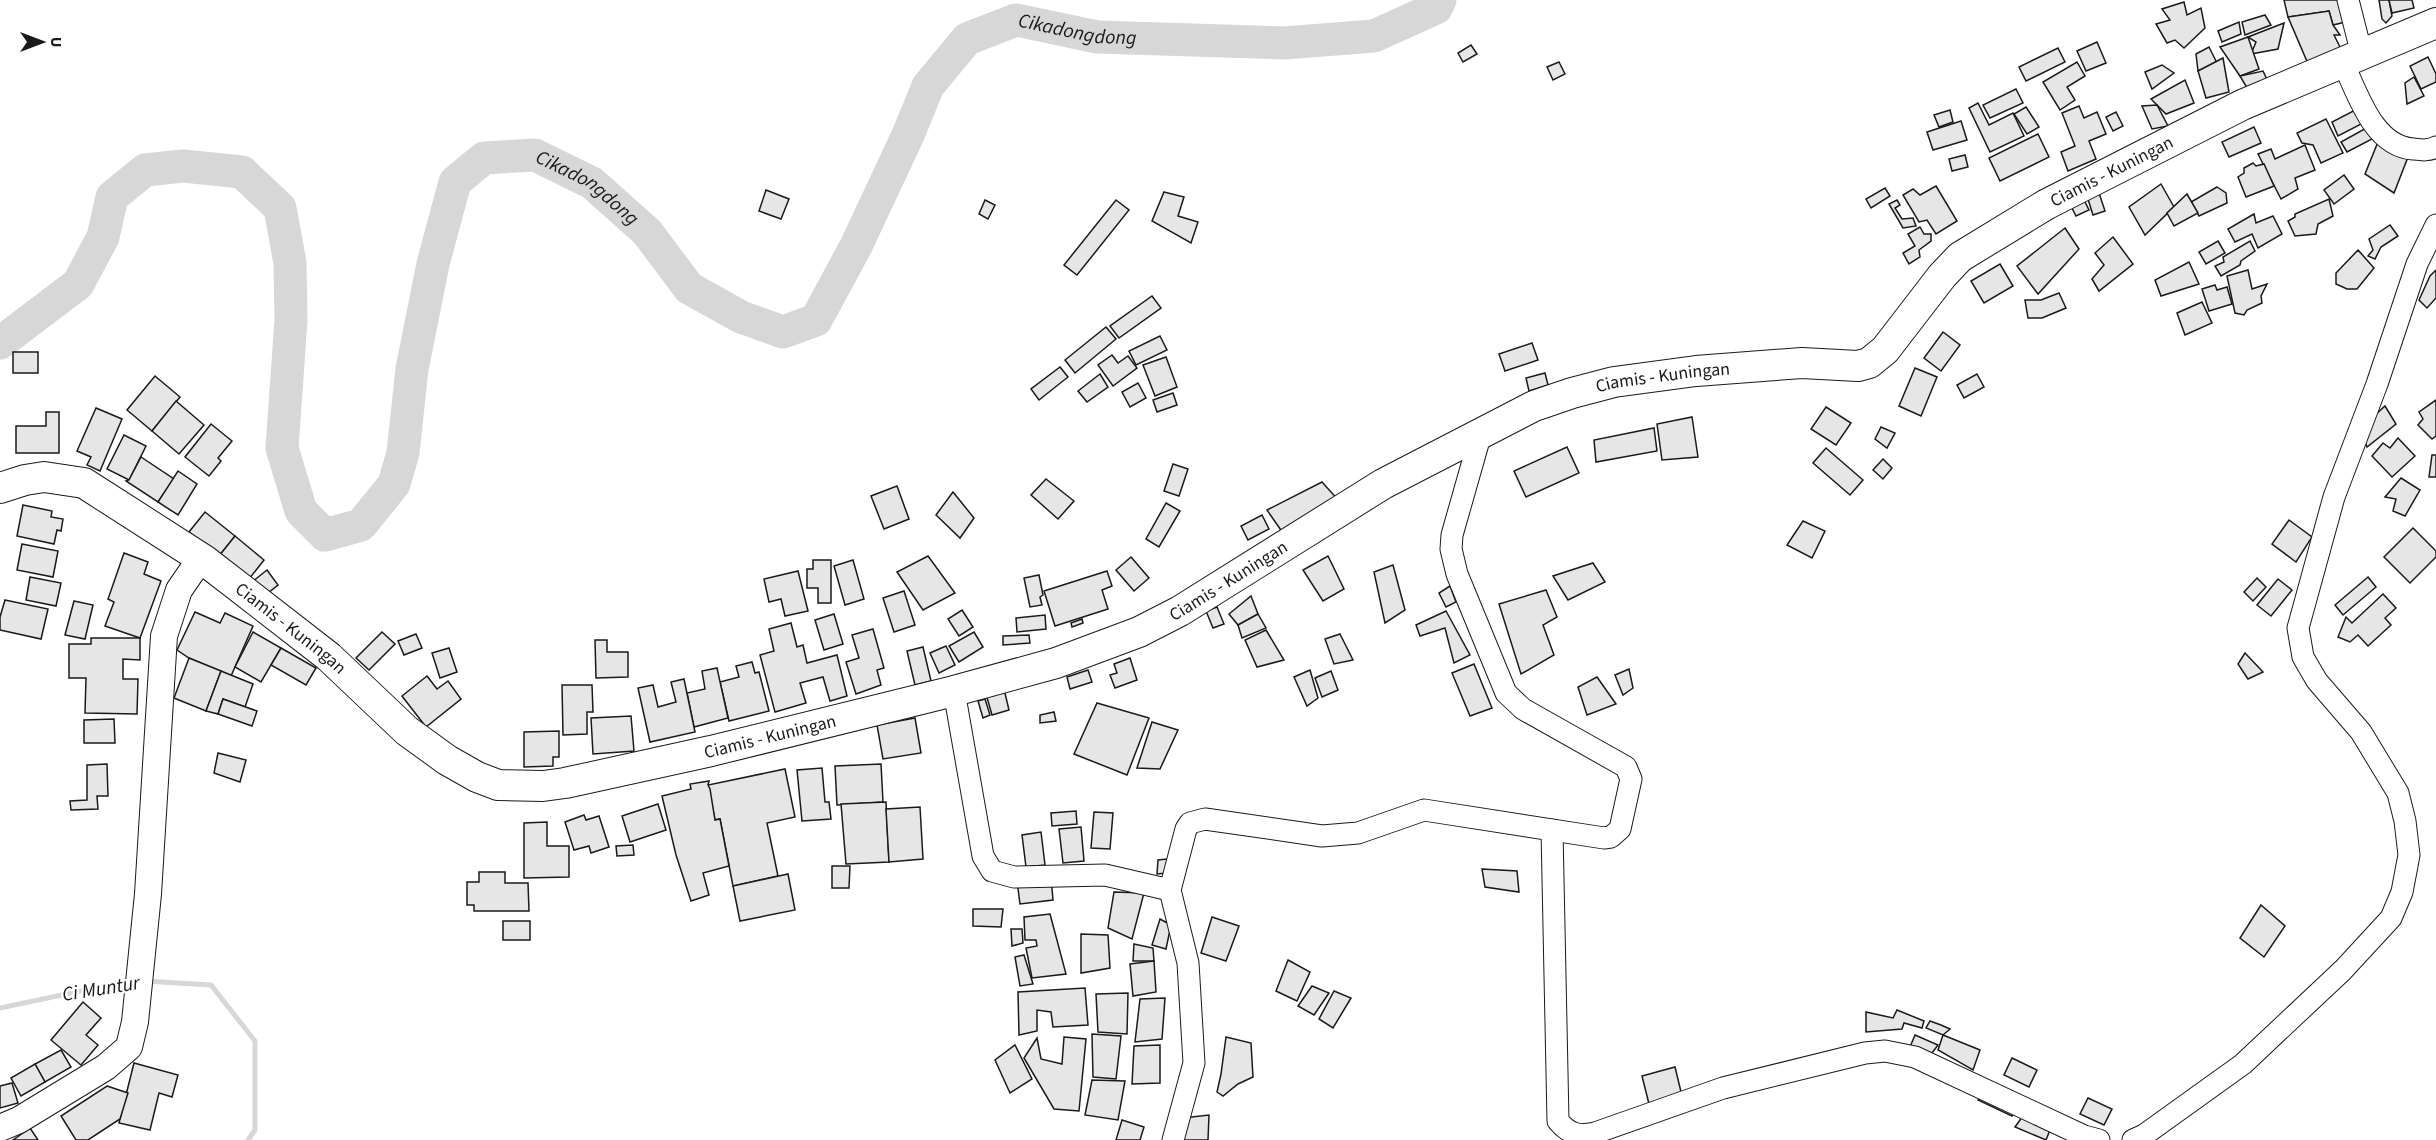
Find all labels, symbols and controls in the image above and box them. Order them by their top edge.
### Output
water label: Cikadongdong [1016,7,1137,52]
north arrow [12,12,72,72]
text: U [45,37,67,47]
street label: Ciamis - Kuningan [2046,129,2178,213]
water label: Cikadongdong [531,143,645,232]
street label: Ciamis - Kuningan [1593,356,1731,399]
street label: Ciamis - Kuningan [1165,534,1292,627]
street label: Ciamis - Kuningan [230,576,352,680]
street label: Ciamis - Kuningan [701,708,839,765]
water label: Ci Muntur [60,969,143,1009]

